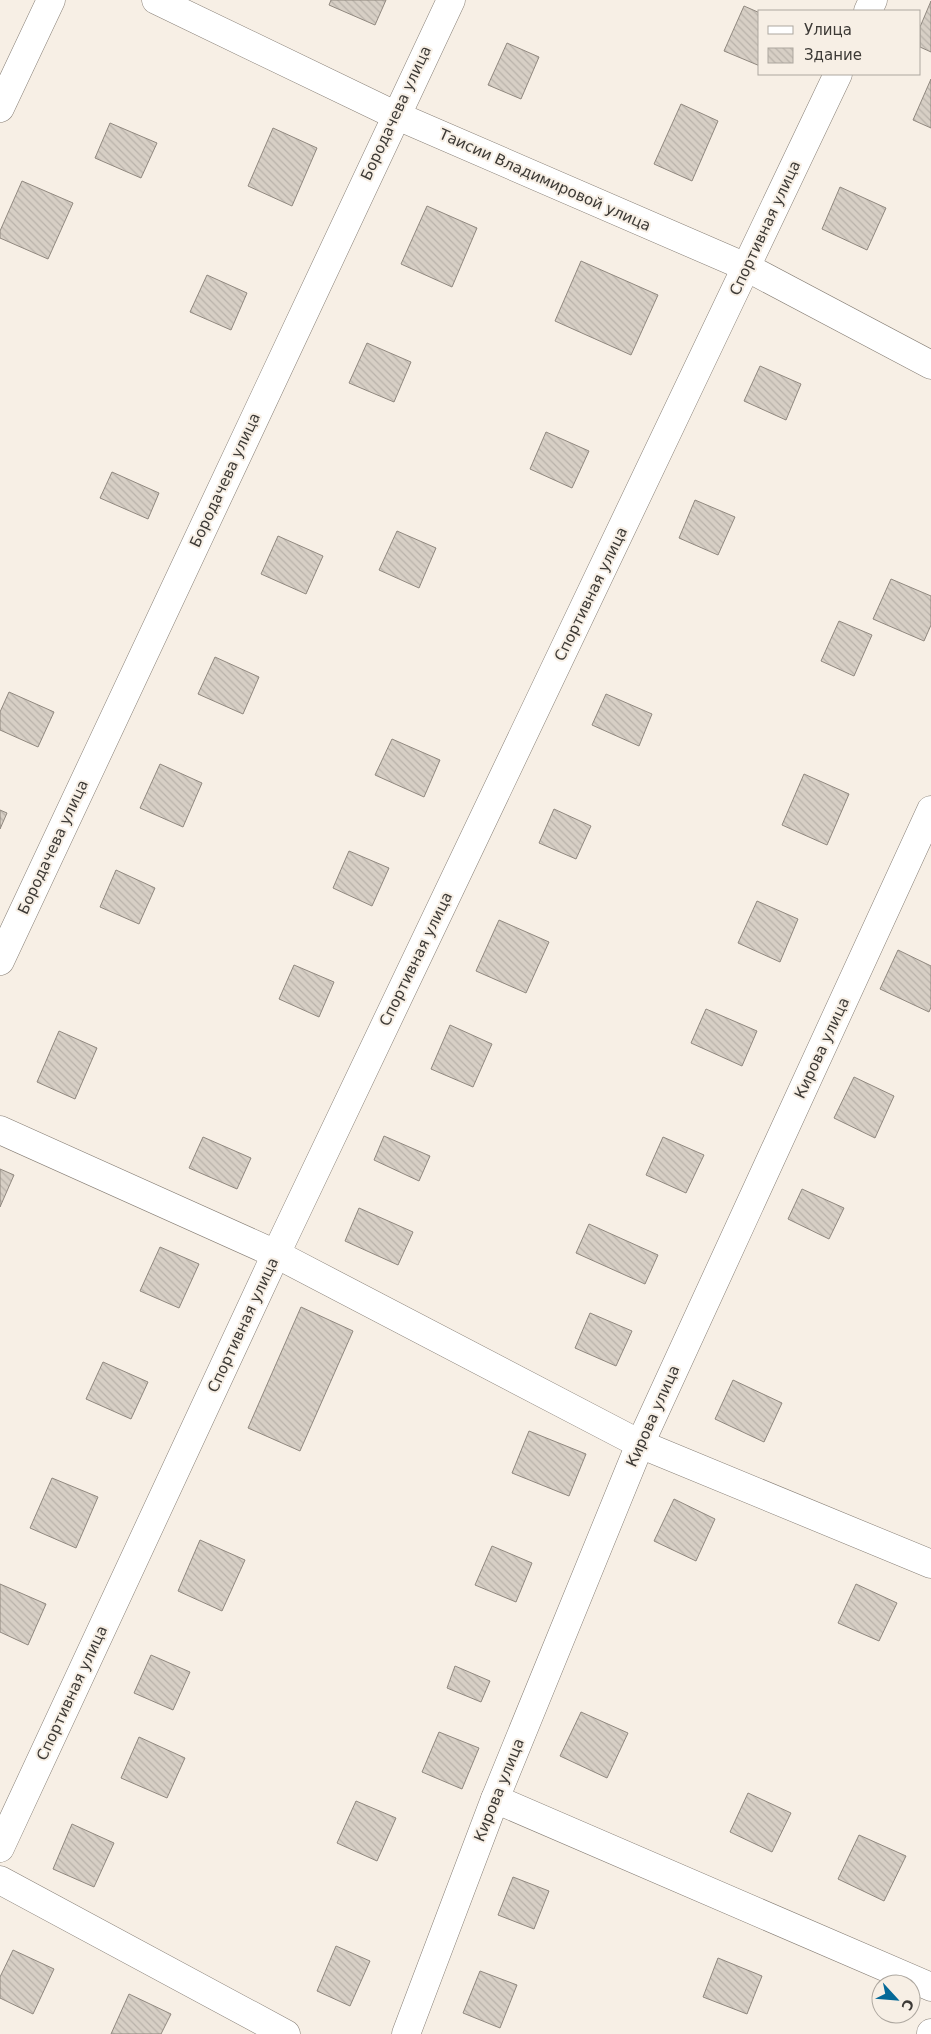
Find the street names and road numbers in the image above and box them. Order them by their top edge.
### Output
street label: Бородачева улица [357,43,435,183]
street label: Таисии Владимировой улица [435,125,654,235]
street label: Спортивная улица [726,158,804,298]
street label: Бородачева улица [186,410,264,550]
street label: Спортивная улица [551,524,631,664]
street label: Бородачева улица [14,777,92,917]
street label: Спортивная улица [376,889,456,1029]
street label: Кирова улица [791,995,853,1101]
street label: Спортивная улица [204,1255,282,1395]
street label: Кирова улица [623,1362,683,1470]
street label: Спортивная улица [33,1623,111,1763]
street label: Кирова улица [470,1736,528,1844]

